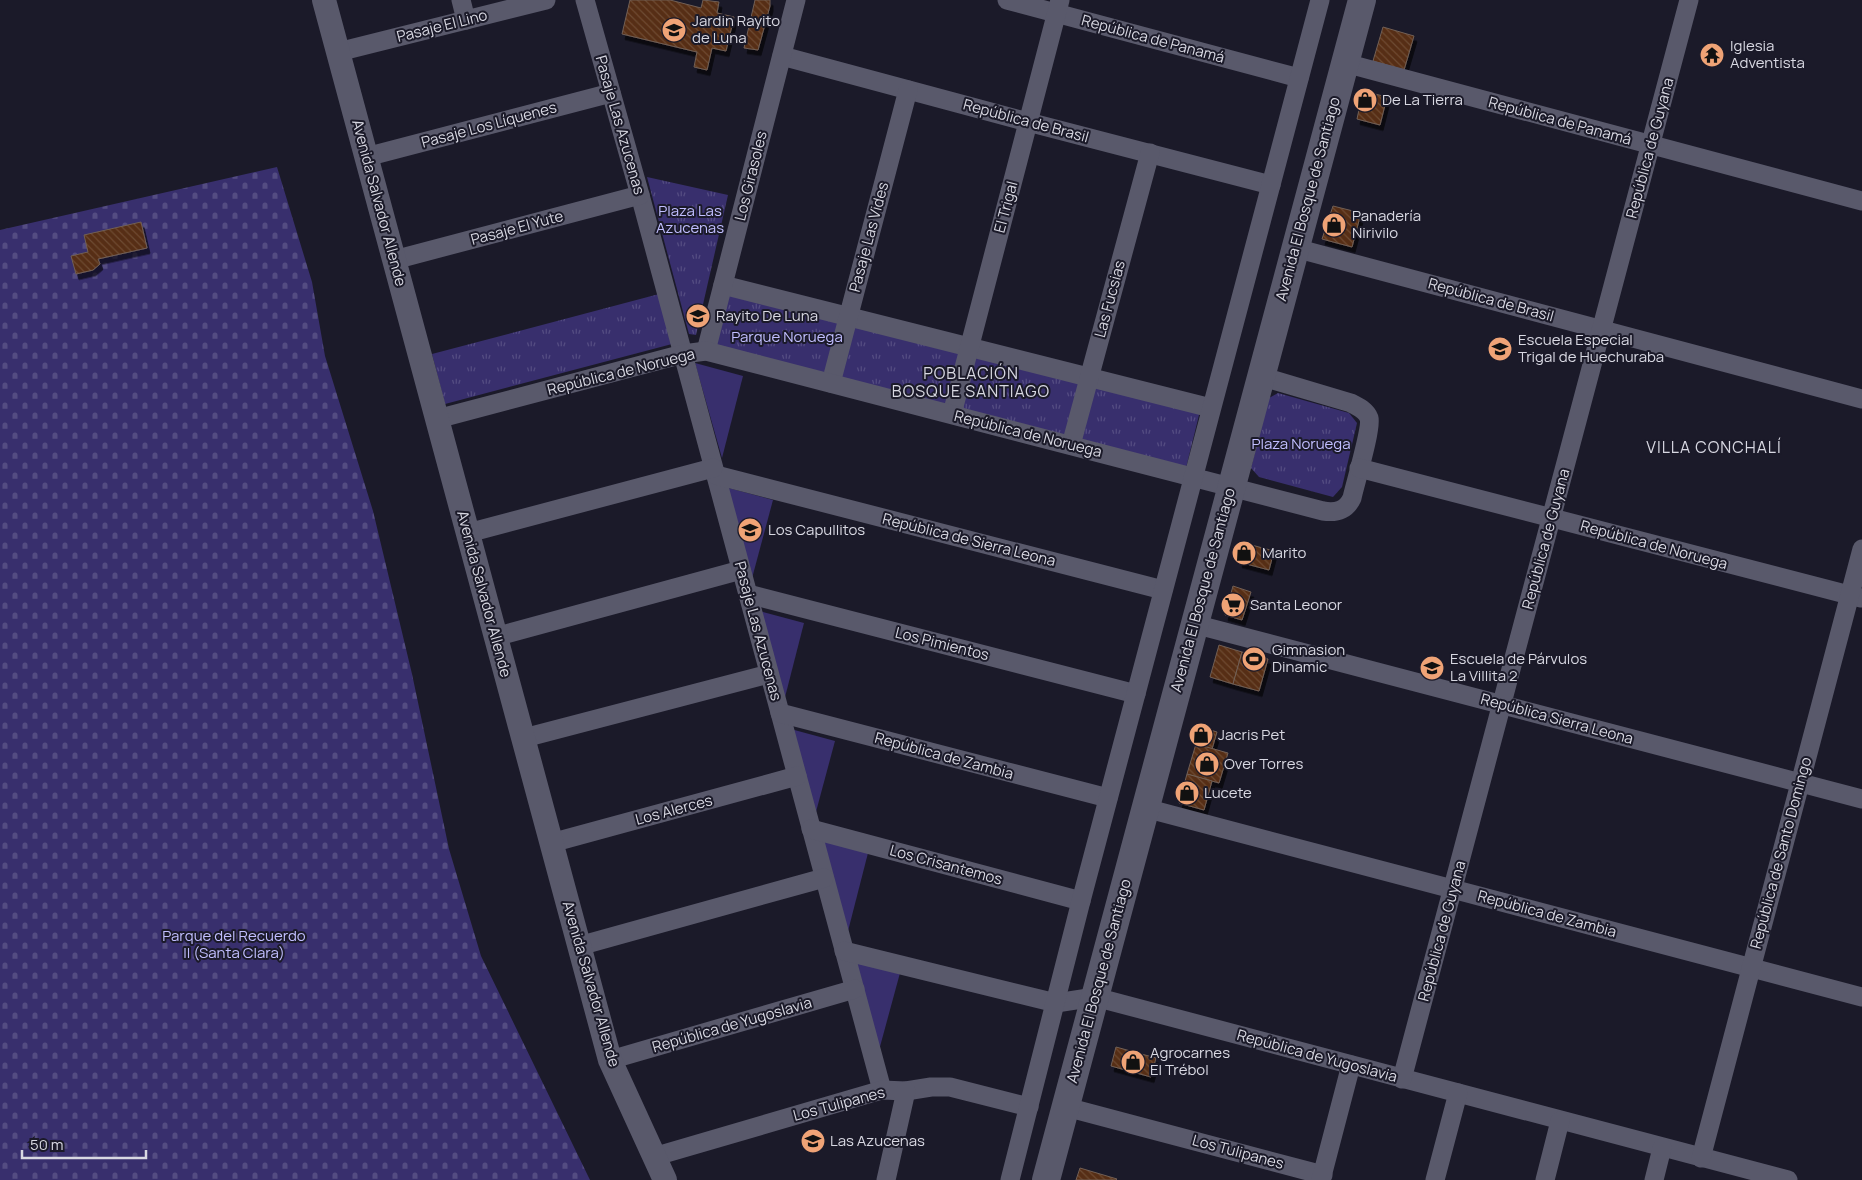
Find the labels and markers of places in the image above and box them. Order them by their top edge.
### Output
place label: Jardin Rayito de Luna [692,10,780,48]
school or university icon: Jardin Rayito de Luna [661,17,687,43]
place label: Iglesia Adventista [1730,35,1805,73]
temple icon: Iglesia Adventista [1699,42,1725,68]
shop icon: De La Tierra [1352,87,1378,113]
place label: De La Tierra [1382,89,1463,110]
place label: Panadería Nirivilo [1352,205,1421,243]
shop icon: Panadería Nirivilo [1321,212,1347,238]
school or university icon: Rayito De Luna [685,303,711,329]
place label: Rayito De Luna [716,305,818,326]
place label: Escuela Especial Trigal de Huechuraba [1518,329,1664,367]
school or university icon: Escuela Especial Trigal de Huechuraba [1487,336,1513,362]
school or university icon: Los Capullitos [737,517,763,543]
place label: Los Capullitos [768,519,865,540]
shop icon: Marito [1231,540,1257,566]
place label: Marito [1262,542,1307,563]
supermarket icon: Santa Leonor [1220,592,1246,618]
place label: Santa Leonor [1250,594,1343,615]
place label: Gimnasion Dinamic [1272,639,1345,677]
sports icon: Gimnasion Dinamic [1241,646,1267,672]
place label: Escuela de Párvulos La Villita 2 [1450,648,1587,686]
school or university icon: Escuela de Párvulos La Villita 2 [1419,655,1445,681]
shop icon: Jacris Pet [1188,722,1214,748]
place label: Jacris Pet [1218,724,1285,745]
shop icon: Over Torres [1194,751,1220,777]
place label: Over Torres [1224,753,1303,774]
shop icon: Lucete [1174,780,1200,806]
place label: Lucete [1204,782,1252,803]
place label: Agrocarnes El Trébol [1150,1042,1230,1080]
shop icon: Agrocarnes El Trébol [1120,1049,1146,1075]
school or university icon: Las Azucenas [800,1128,826,1154]
place label: Las Azucenas [830,1130,925,1151]

